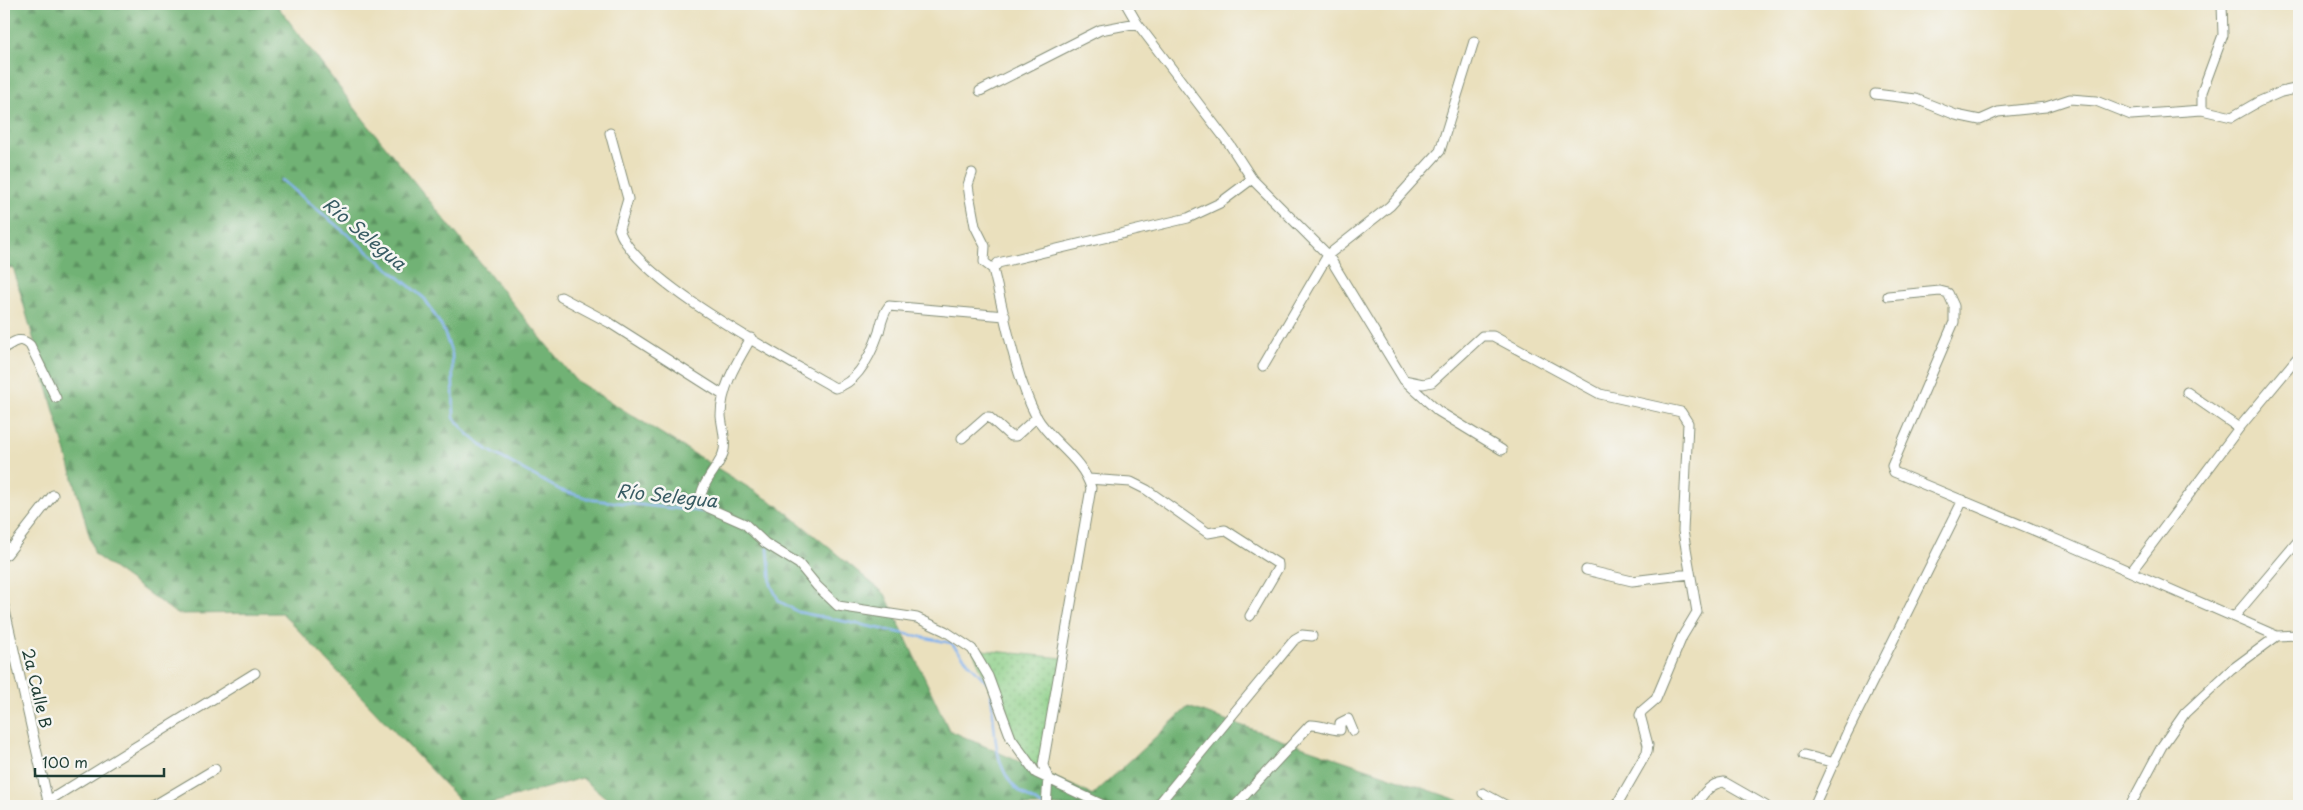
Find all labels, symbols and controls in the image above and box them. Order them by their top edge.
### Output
water label: Río Selegua [318,190,413,276]
water label: Río Selegua [615,476,719,514]
street label: 2a Calle B [17,646,59,730]
scale bar [35,745,164,777]
text: 100 m [42,750,88,773]

